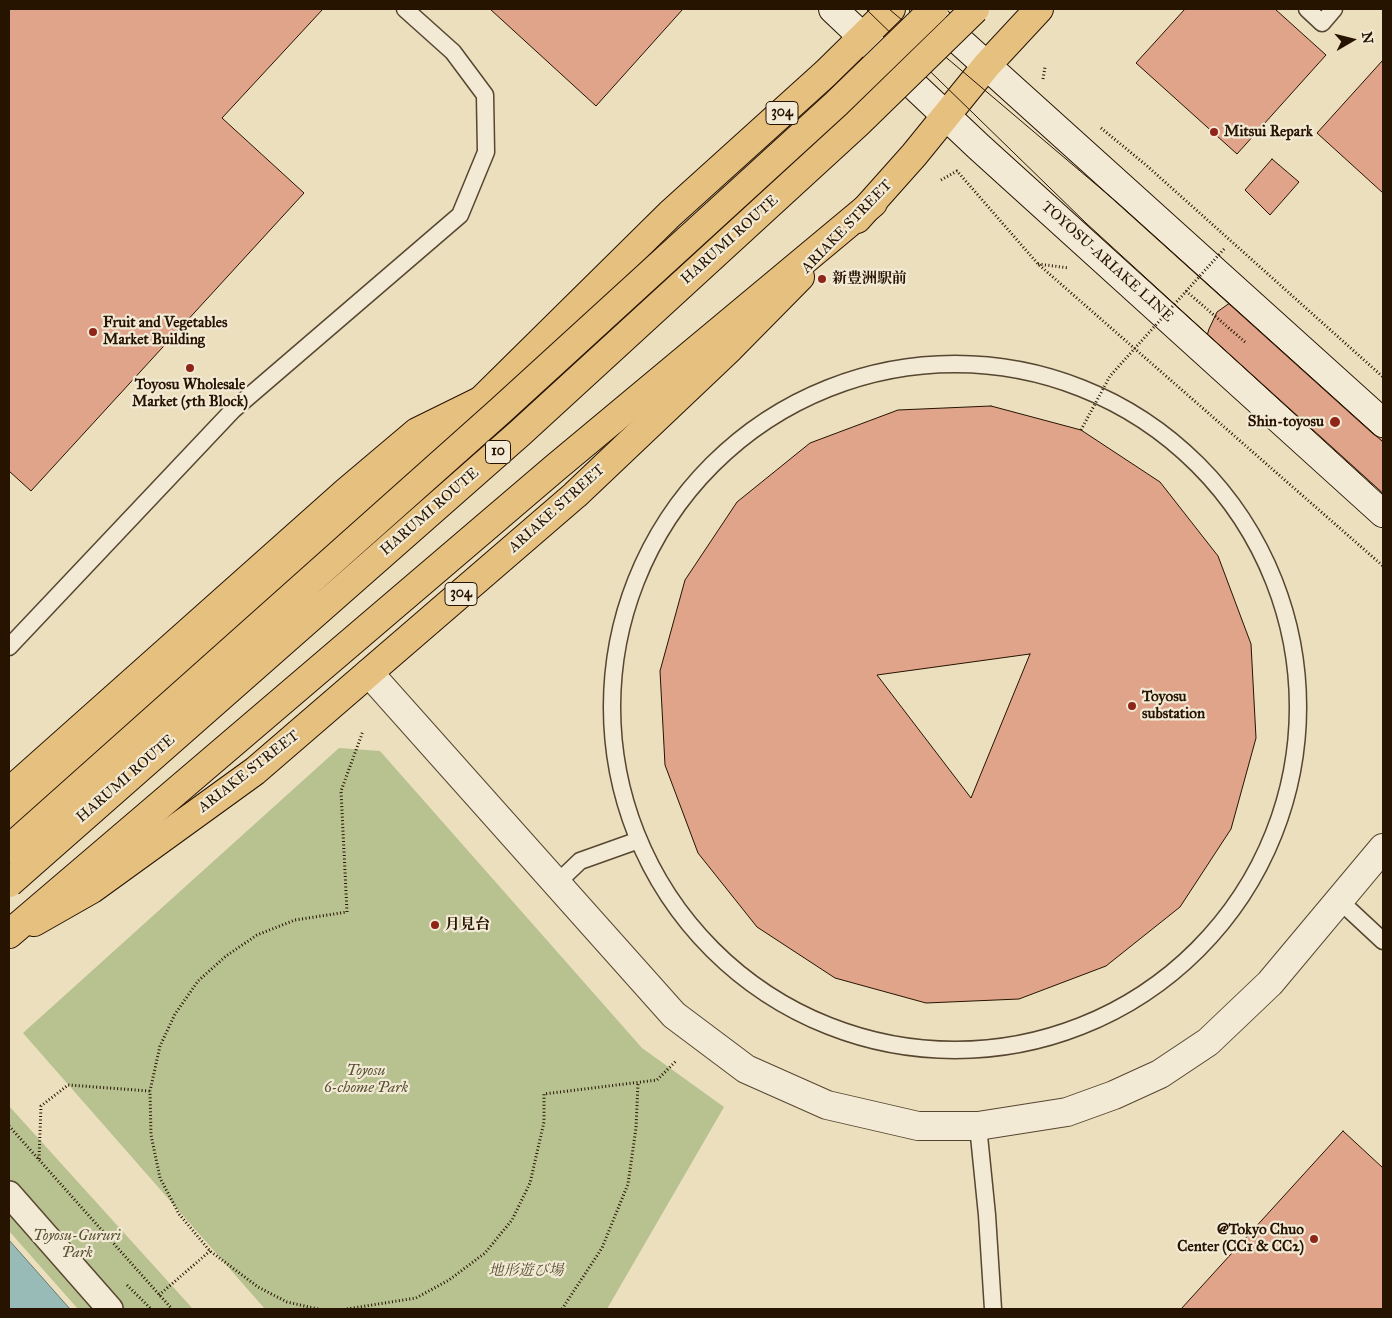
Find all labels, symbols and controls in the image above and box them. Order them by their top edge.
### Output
north arrow [1327,15,1377,65]
text: N [1358,31,1377,45]
road number: 304 [766,102,798,125]
place label: Mitsui Repark [1224,123,1313,141]
marker: Mitsui Repark [1208,126,1220,138]
street label: ARIAKE STREET [798,176,896,278]
street label: HARUMI ROUTE [678,192,782,288]
street label: TOYOSU-ARIAKE LINE [1037,198,1177,326]
place label: 新豊洲駅前 [832,270,907,288]
marker: 新豊洲駅前 [816,273,828,285]
place label: Fruit and Vegetables Market Building [103,314,227,349]
marker: Fruit and Vegetables Market Building [87,326,99,338]
marker: Toyosu Wholesale Market (5th Block) [184,362,196,374]
place label: Toyosu Wholesale Market (5th Block) [132,376,248,411]
place label: Shin-toyosu [1248,413,1324,431]
marker: Shin-toyosu [1328,415,1342,429]
road number: 10 [486,441,510,464]
street label: ARIAKE STREET [505,461,609,557]
street label: HARUMI ROUTE [377,464,483,560]
road number: 304 [445,582,477,606]
place label: Toyosu substation [1142,688,1205,723]
marker: Toyosu substation [1126,700,1138,712]
street label: ARIAKE STREET [195,727,303,817]
street label: HARUMI ROUTE [73,731,179,827]
place label: 月見台 [445,916,490,934]
marker: 月見台 [429,919,441,931]
park label: Toyosu 6-chome Park [324,1062,408,1097]
place label: @Tokyo Chuo Center (CC1 & CC2) [1177,1221,1304,1256]
park label: Toyosu-Gururi Park [33,1227,121,1262]
marker: @Tokyo Chuo Center (CC1 & CC2) [1308,1233,1320,1245]
park label: 地形遊び場 [489,1262,563,1280]

